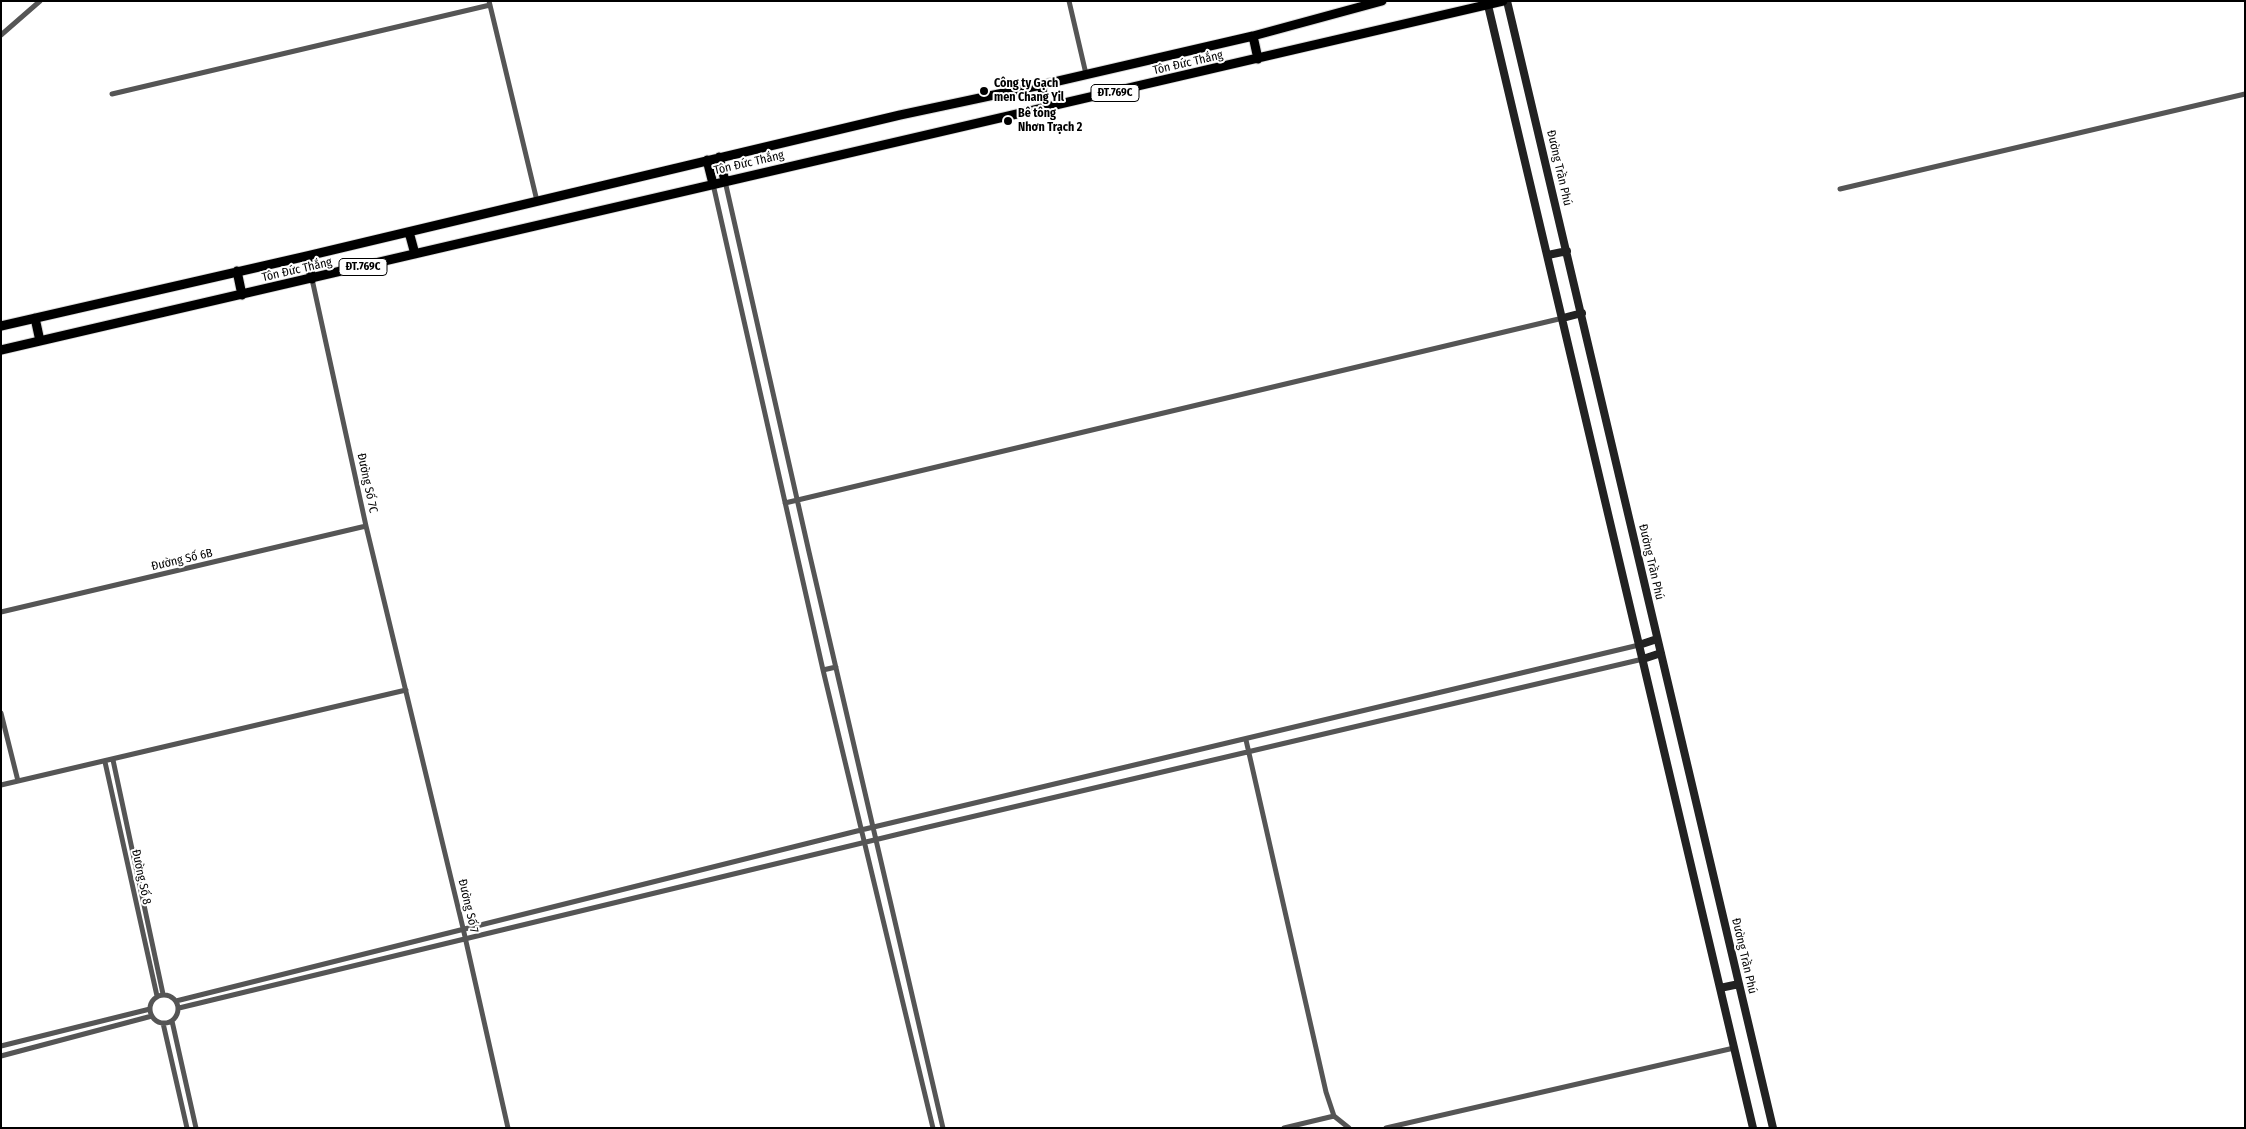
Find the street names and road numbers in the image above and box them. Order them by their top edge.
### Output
street label: Tôn Đức Thắng [1152,48,1224,78]
road number: ĐT.769C [1091,85,1139,102]
street label: Đường Trần Phú [1543,129,1575,207]
street label: Tôn Đức Thắng [713,148,785,178]
street label: Tôn Đức Thắng [261,255,333,285]
road number: ĐT.769C [339,258,387,276]
street label: Đường Số 7C [354,452,380,514]
street label: Đường Trần Phú [1635,523,1667,601]
street label: Đường Số 6B [150,546,214,574]
street label: Đường Số 8 [128,848,154,906]
street label: Đường Số 7 [455,878,481,934]
street label: Đường Trần Phú [1728,917,1760,995]

